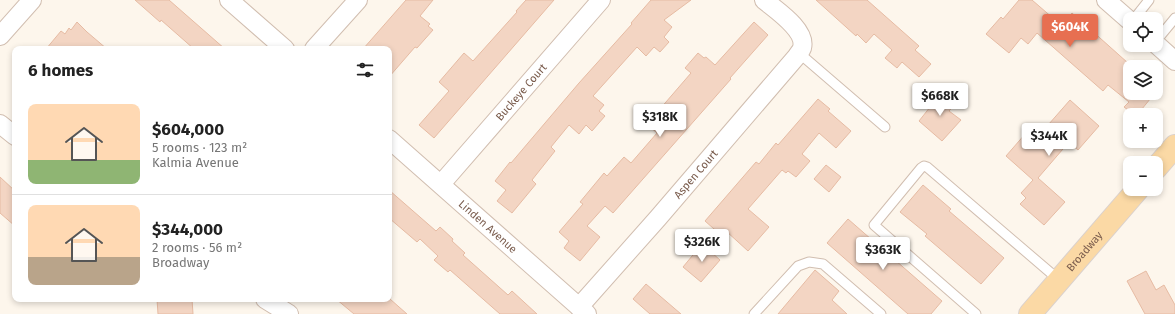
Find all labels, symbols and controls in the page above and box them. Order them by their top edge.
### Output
map controls [1123,12,1163,196]
button: locate [1123,12,1163,52]
pin: $604K [1042,14,1098,48]
text: $604K [1051,19,1089,34]
icon: filters [354,59,376,81]
text: 6 homes [28,60,93,81]
button: layers [1123,60,1163,100]
street label: Buckeye Court [493,61,550,123]
pin: $668K [912,83,968,117]
text: $668K [921,88,959,103]
pin: $318K [632,104,688,138]
button: + [1123,108,1163,148]
text: $318K [642,109,678,124]
text: $604,000 [152,119,224,140]
icon: home [60,120,108,168]
pin: $344K [1021,123,1077,157]
text: $344K [1031,128,1067,143]
text: 5 rooms · 123 m² [152,140,247,155]
street label: Aspen Court [672,147,721,201]
text: Kalmia Avenue [152,155,239,170]
button: − [1123,156,1163,196]
street label: Linden Avenue [456,198,519,256]
text: $344,000 [152,219,223,240]
icon: home [60,221,108,269]
street label: Broadway [1064,228,1106,274]
pin: $326K [674,229,730,263]
text: $326K [684,234,720,249]
pin: $363K [855,237,911,271]
text: 2 rooms · 56 m² [152,240,242,255]
text: $363K [865,242,901,257]
text: Broadway [152,255,209,270]

